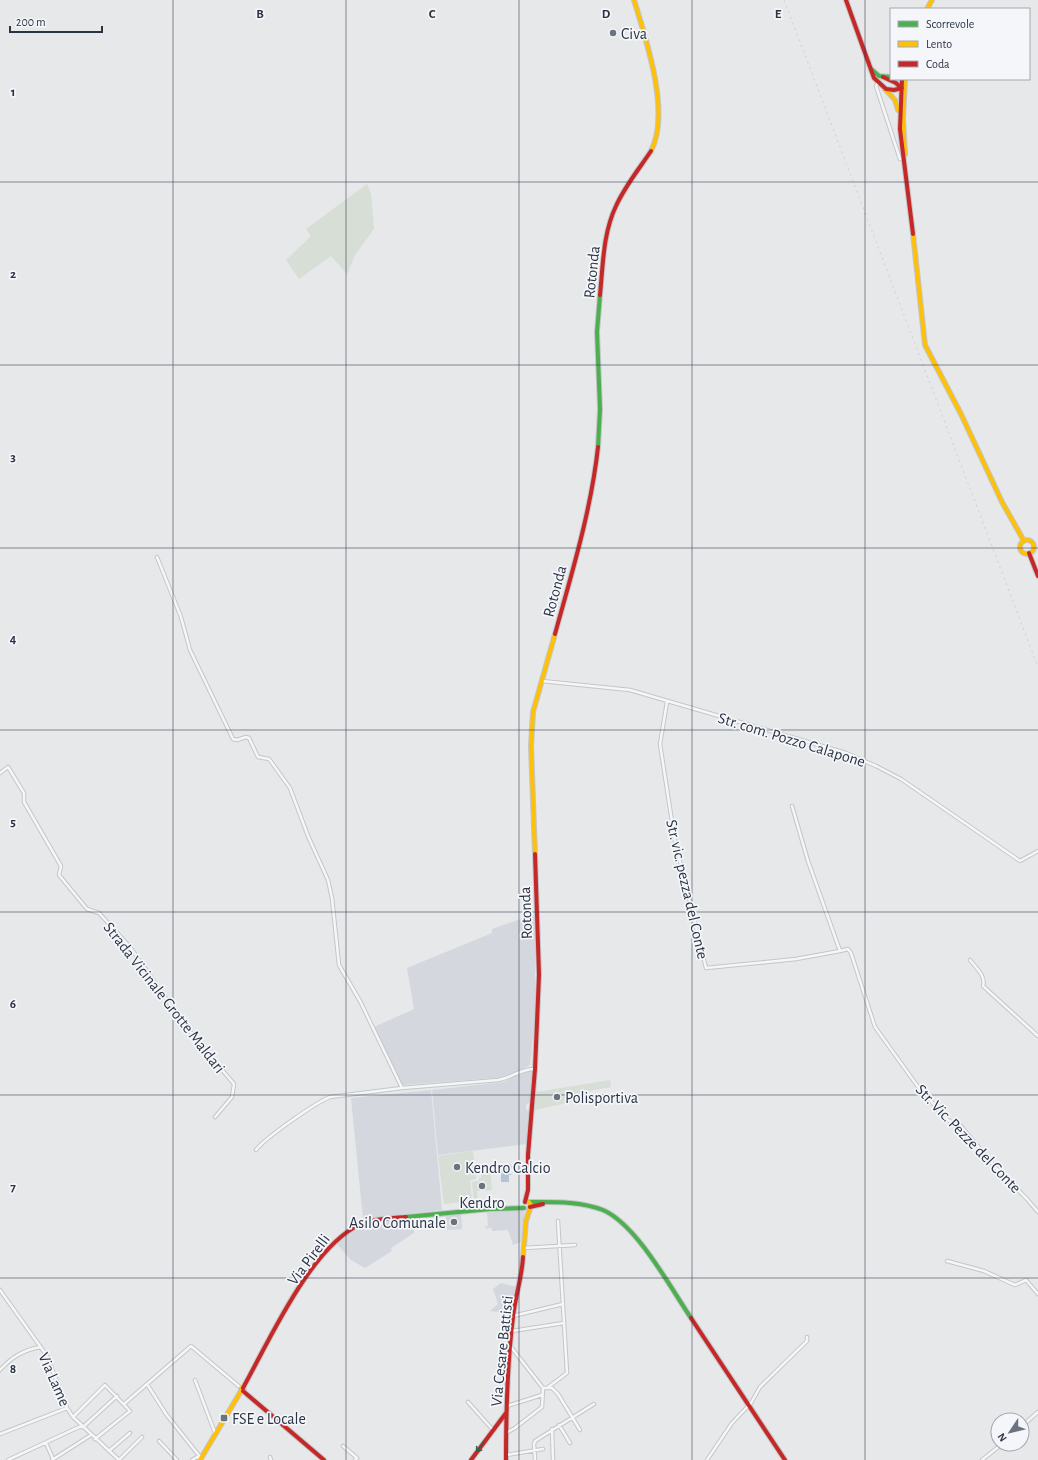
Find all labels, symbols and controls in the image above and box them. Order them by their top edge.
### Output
scale bar [10,8,102,34]
text: B [256,8,264,21]
text: C [429,8,436,21]
text: D [602,8,611,21]
text: E [775,8,782,21]
legend [890,8,1030,80]
text: 200 m [16,16,46,28]
text: Scorrevole [926,18,974,30]
place label: Civa [621,26,647,42]
marker: Civa [608,28,618,38]
text: Lento [926,38,952,50]
text: Coda [926,58,950,70]
text: 1 [11,86,15,99]
street label: Rotonda [581,245,603,299]
text: 2 [10,268,16,281]
text: 3 [10,451,16,464]
street label: Rotonda [540,564,570,619]
text: 4 [10,633,17,646]
street label: Str. com. Pozzo Calapone [716,710,867,770]
text: 5 [10,816,16,829]
street label: Str. vic. pezza del Conte [663,818,711,960]
street label: Rotonda [517,886,535,940]
street label: Strada Vicinale Grotte Maldari [100,919,228,1076]
text: 6 [10,998,16,1011]
street label: Str. Vic. Pezze del Conte [912,1081,1024,1196]
place label: Polisportiva [565,1090,638,1106]
marker: Polisportiva [552,1092,562,1102]
place label: Kendro Calcio [465,1160,551,1176]
marker: Kendro Calcio [452,1162,462,1172]
text: 7 [10,1181,16,1194]
marker: Kendro [477,1181,487,1191]
place label: Kendro [459,1195,505,1211]
place label: Asilo Comunale [349,1215,446,1231]
marker: Asilo Comunale [449,1217,459,1227]
street label: Via Pirelli [285,1231,333,1288]
street label: Via Cesare Battisti [488,1295,516,1407]
street label: Via Lame [35,1350,73,1409]
text: 8 [10,1363,16,1376]
place label: FSE e Locale [232,1411,306,1427]
north arrow [990,1412,1030,1452]
marker: FSE e Locale [219,1413,229,1423]
text: N [996,1431,1009,1444]
one-way arrow [476,1442,484,1453]

